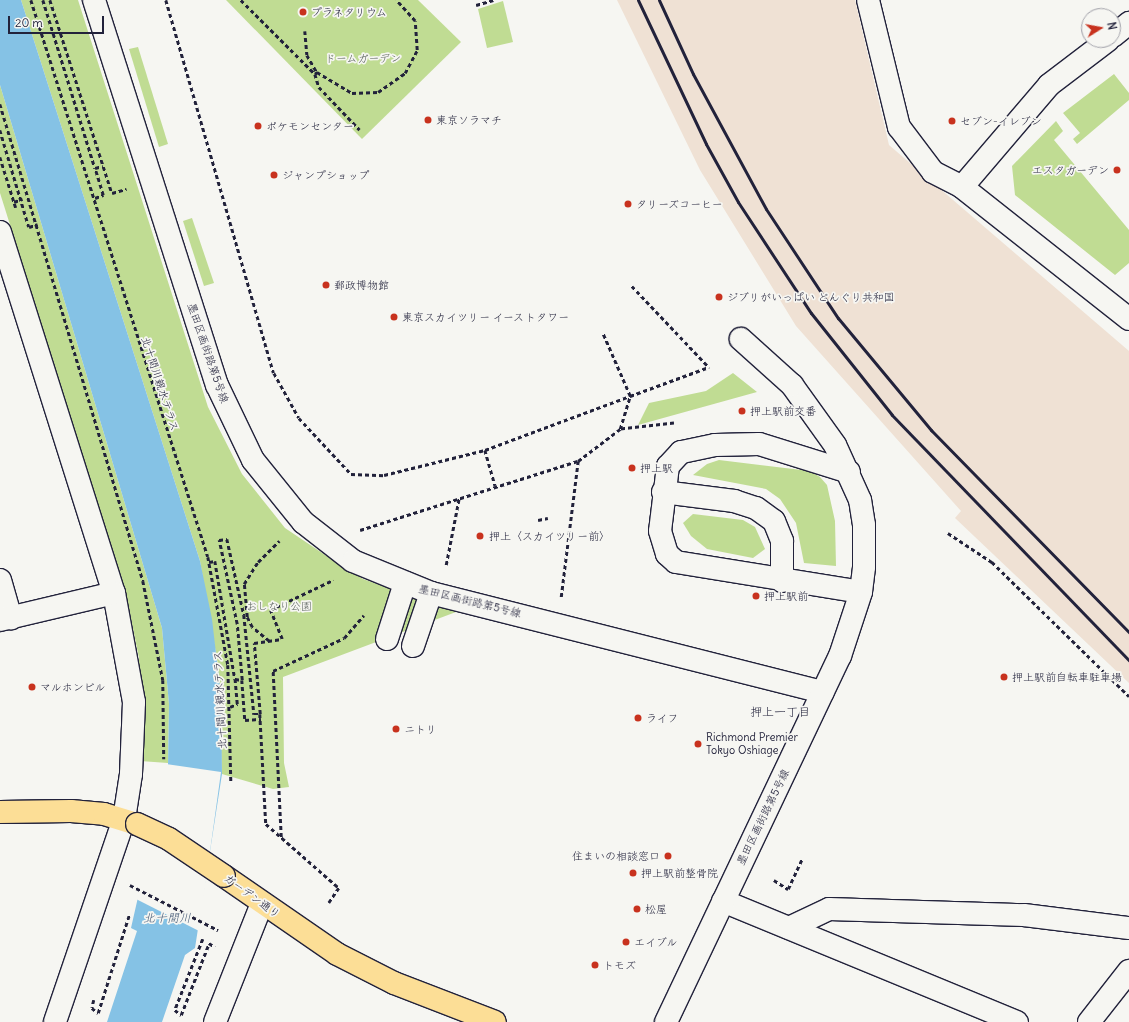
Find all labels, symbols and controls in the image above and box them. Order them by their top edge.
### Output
place label: プラネタリウム [311,5,388,19]
marker: プラネタリウム [298,7,308,17]
scale bar [10,8,106,34]
north arrow [1081,8,1121,48]
text: 20 m [15,15,43,30]
text: N [1104,21,1119,31]
park label: ドームガーデン [325,51,401,65]
place label: 東京ソラマチ [436,113,502,127]
place label: セブン-イレブン [960,114,1042,128]
marker: 東京ソラマチ [423,115,433,125]
marker: セブン-イレブン [947,116,957,126]
place label: ポケモンセンター [266,119,354,133]
marker: ポケモンセンター [253,121,263,131]
place label: エスタガーデン [1032,163,1109,177]
marker: エスタガーデン [1112,165,1122,175]
place label: ジャンプショップ [282,168,370,182]
marker: ジャンプショップ [269,170,279,180]
place label: タリーズコーヒー [636,197,723,211]
marker: タリーズコーヒー [623,199,633,209]
place label: 郵政博物館 [334,278,389,292]
marker: 郵政博物館 [321,280,331,290]
place label: ジブリがいっぱい どんぐり共和国 [727,290,895,304]
marker: ジブリがいっぱい どんぐり共和国 [714,292,724,302]
street label: 墨田区画街路第5号線 [185,301,231,405]
place label: 東京スカイツリー イーストタワー [402,310,569,324]
marker: 東京スカイツリー イーストタワー [389,312,399,322]
street label: 北十間川親水テラス [138,335,182,433]
place label: 押上駅前交番 [750,404,816,418]
marker: 押上駅前交番 [737,406,747,416]
place label: 押上駅 [640,461,673,475]
marker: 押上駅 [627,463,637,473]
place label: 押上〈スカイツリー前〉 [489,529,610,543]
marker: 押上〈スカイツリー前〉 [474,530,486,542]
street label: 墨田区画街路第5号線 [417,582,523,620]
place label: 押上駅前 [764,589,808,603]
marker: 押上駅前 [751,591,761,601]
park label: おしなり公園 [246,599,312,613]
street label: 北十間川親水テラス [211,650,229,750]
place label: 押上駅前自転車駐車場 [1012,670,1122,684]
marker: 押上駅前自転車駐車場 [999,672,1009,682]
place label: マルホンビル [40,680,106,694]
marker: マルホンビル [27,682,37,692]
district label: 押上一丁目 [750,705,810,719]
place label: ライフ [646,711,679,725]
marker: ライフ [633,713,643,723]
place label: ニトリ [404,722,437,736]
marker: ニトリ [391,724,401,734]
place label: Richmond Premier Tokyo Oshiage [706,731,798,757]
marker: Richmond Premier Tokyo Oshiage [693,739,703,749]
street label: 墨田区画街路第5号線 [734,767,792,867]
place label: 住まいの相談窓口 [572,849,660,863]
marker: 住まいの相談窓口 [663,851,673,861]
place label: 押上駅前整骨院 [641,866,718,880]
marker: 押上駅前整骨院 [628,868,638,878]
street label: ガーデン通り [221,871,283,921]
place label: 松屋 [645,902,667,916]
marker: 松屋 [632,904,642,914]
water label: 北十間川 [143,911,191,925]
place label: エイブル [634,935,678,949]
marker: エイブル [621,937,631,947]
place label: トモズ [603,958,636,972]
marker: トモズ [590,960,600,970]

